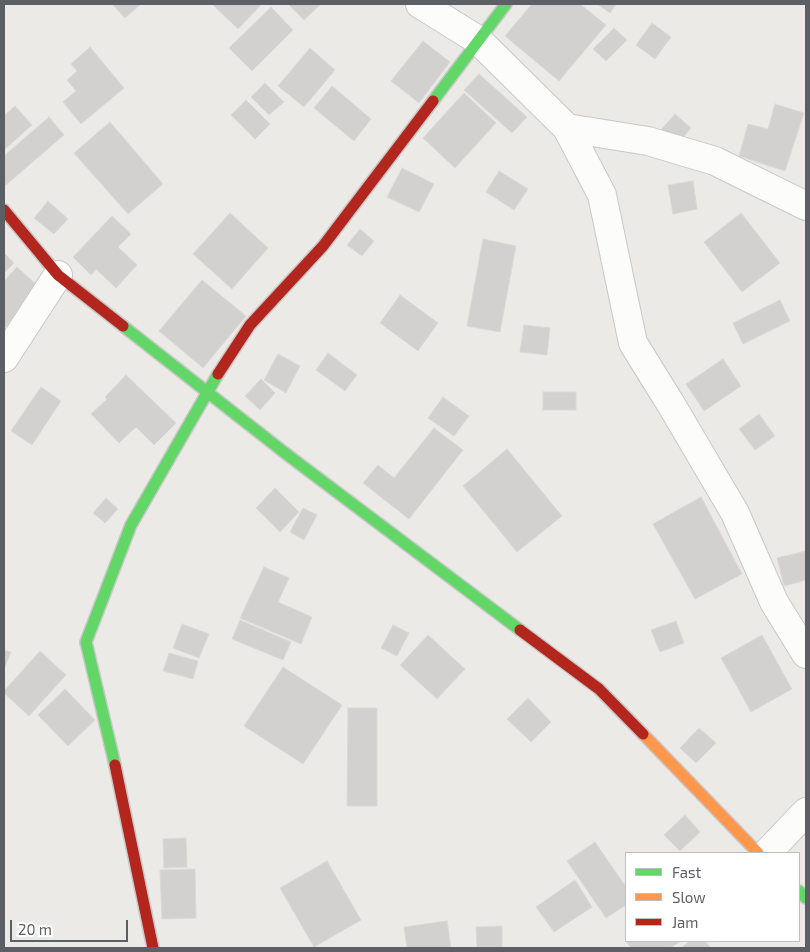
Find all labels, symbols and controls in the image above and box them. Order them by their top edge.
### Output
legend [625,852,800,942]
text: Fast [672,863,701,881]
text: Slow [672,888,706,906]
scale bar [12,910,130,942]
text: Jam [672,913,698,931]
text: 20 m [18,920,52,938]

